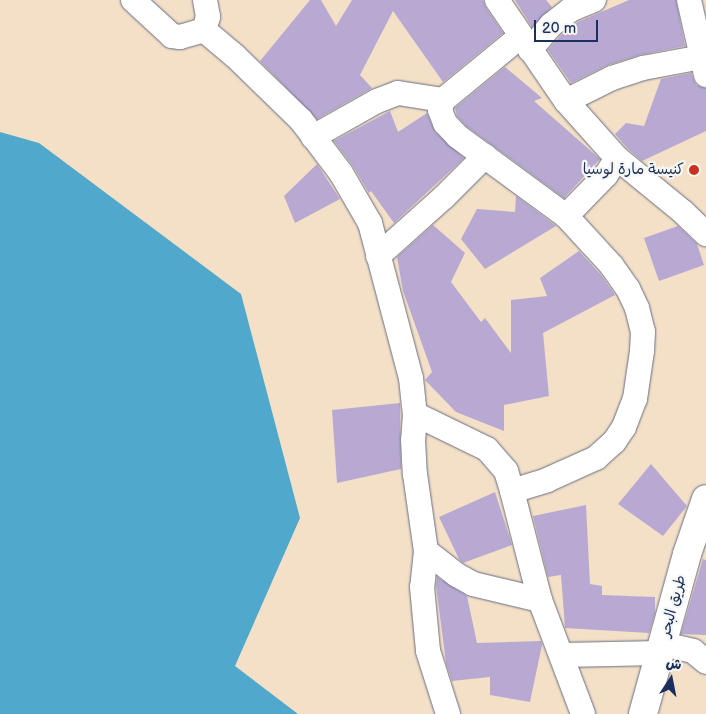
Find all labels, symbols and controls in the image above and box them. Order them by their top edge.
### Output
scale bar [536,10,600,42]
text: 20 m [542,19,576,38]
place label: كنيسة مارة لوسيا [583,161,684,179]
marker: كنيسة مارة لوسيا [688,164,700,176]
street label: طريق البحر [656,573,690,639]
north arrow [646,654,696,704]
text: ش [665,654,683,674]

